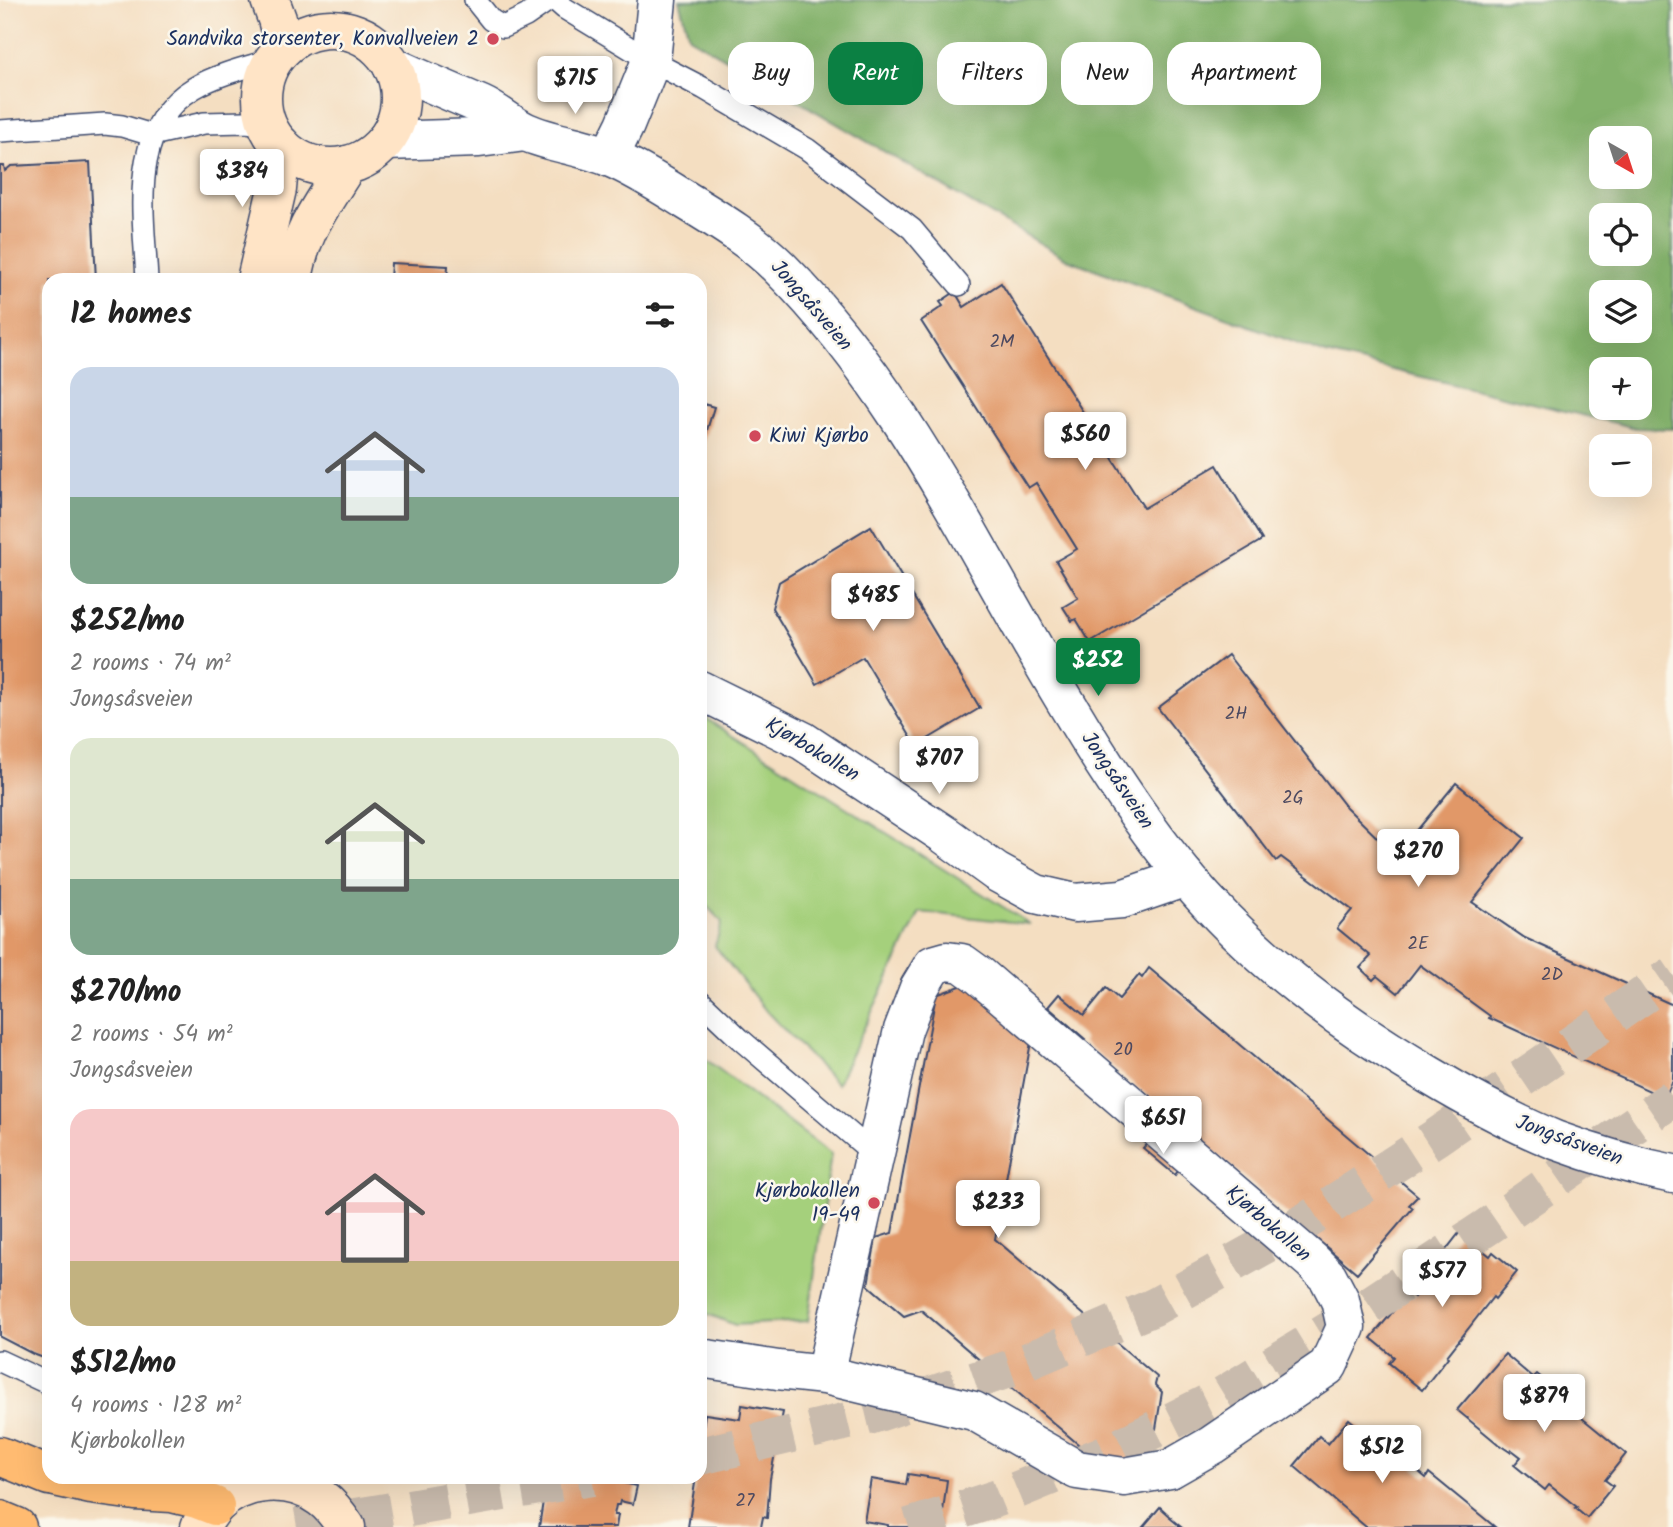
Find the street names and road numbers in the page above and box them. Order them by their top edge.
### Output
street label: Jongsåsveien [762,253,860,359]
street label: Kjørbokollen [758,709,866,791]
street label: Jongsåsveien [1072,725,1162,837]
street label: Jongsåsveien [1511,1106,1627,1176]
street label: Kjørbokollen [1217,1177,1319,1271]

